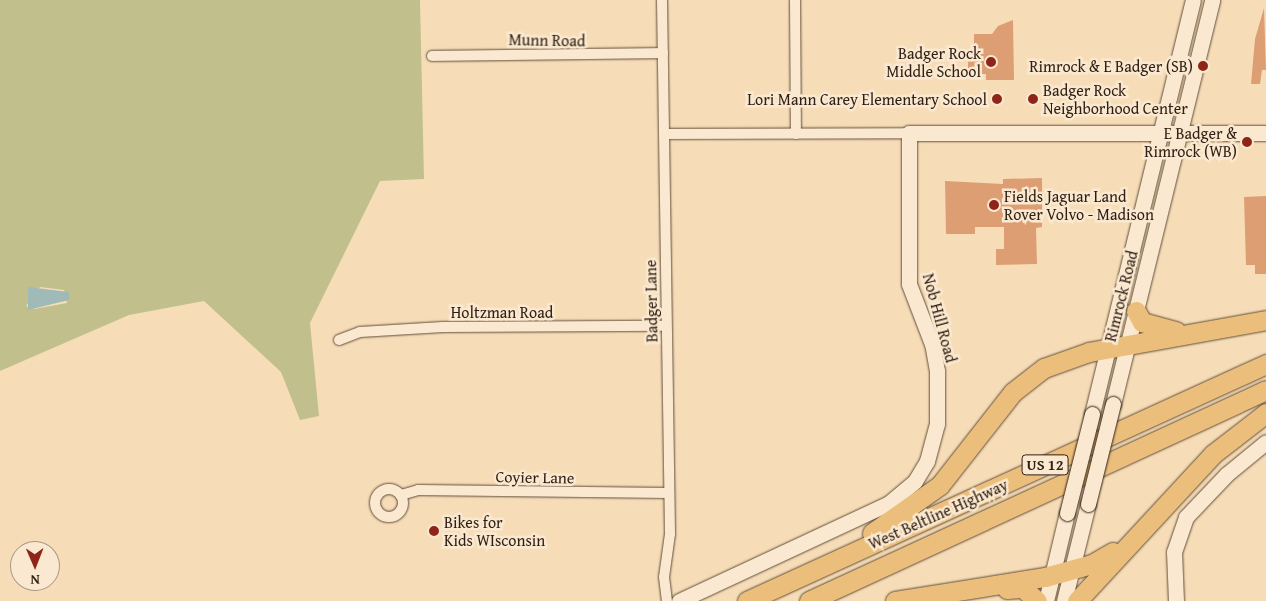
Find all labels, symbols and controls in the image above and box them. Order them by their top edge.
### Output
street label: Munn Road [508,30,586,50]
place label: Badger Rock Middle School [886,43,981,81]
marker: Badger Rock Middle School [985,56,997,68]
place label: Rimrock & E Badger (SB) [1029,56,1193,76]
marker: Rimrock & E Badger (SB) [1197,60,1209,72]
place label: Badger Rock Neighborhood Center [1043,80,1188,118]
place label: Lori Mann Carey Elementary School [747,89,987,109]
marker: Lori Mann Carey Elementary School [991,93,1003,105]
marker: Badger Rock Neighborhood Center [1027,93,1039,105]
place label: E Badger & Rimrock (WB) [1144,123,1237,161]
marker: E Badger & Rimrock (WB) [1241,136,1253,148]
place label: Fields Jaguar Land Rover Volvo - Madison [1004,186,1154,224]
marker: Fields Jaguar Land Rover Volvo - Madison [988,199,1000,211]
street label: Rimrock Road [1100,248,1142,344]
street label: Badger Lane [641,260,661,342]
street label: Nob Hill Road [919,271,961,365]
street label: Holtzman Road [451,302,553,322]
road number: US 12 [1021,452,1069,478]
street label: Coyier Lane [495,467,575,487]
street label: West Beltline Highway [865,475,1011,553]
place label: Bikes for Kids WIsconsin [444,512,545,550]
marker: Bikes for Kids WIsconsin [428,525,440,537]
north arrow [10,541,60,591]
text: N [30,570,40,590]

